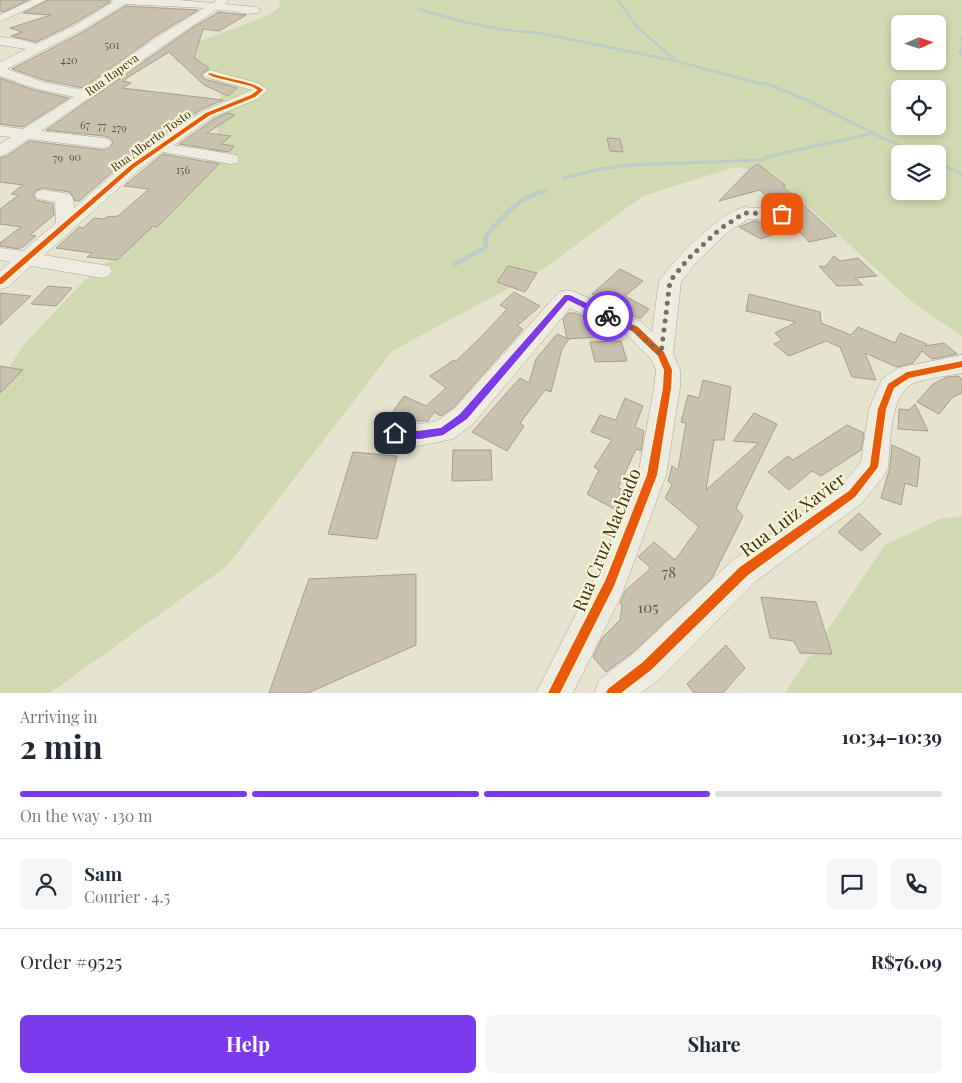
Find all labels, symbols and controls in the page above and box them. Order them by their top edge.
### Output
north arrow [891,15,946,70]
map controls [891,15,946,200]
house number: 501 [104,37,120,52]
street label: Rua Itapeva [81,49,141,99]
house number: 420 [60,52,78,67]
button: locate [891,80,946,135]
street label: Rua Alberto Tosto [107,105,194,175]
house number: 67 [80,117,91,132]
house number: 77 [98,118,107,133]
house number: 279 [111,120,127,135]
button: layers [891,145,946,200]
house number: 90 [69,149,81,164]
house number: 79 [53,150,63,165]
house number: 156 [176,162,190,177]
pin [761,193,803,235]
icon: bag [768,200,796,228]
courier [583,291,633,341]
icon: bike [594,302,622,330]
pin [374,412,416,454]
icon: home [381,419,409,447]
street label: Rua Cruz Machado [566,464,646,615]
street label: Rua Luiz Xavier [735,467,850,562]
house number: 78 [662,562,676,582]
house number: 105 [638,597,658,617]
text: Arriving in [20,706,98,727]
text: 10:34–10:39 [842,723,942,749]
text: 2 min [20,724,103,767]
text: On the way · 130 m [20,805,153,826]
button: person [20,858,72,910]
button: chat [826,858,878,910]
button: phone [890,858,942,910]
text: Sam [84,860,122,886]
text: Courier · 4.5 [84,886,170,907]
text: Order #9525 [20,948,122,974]
text: R$76.09 [871,948,942,974]
button: Help [20,1015,476,1073]
button: Share [486,1015,942,1073]

